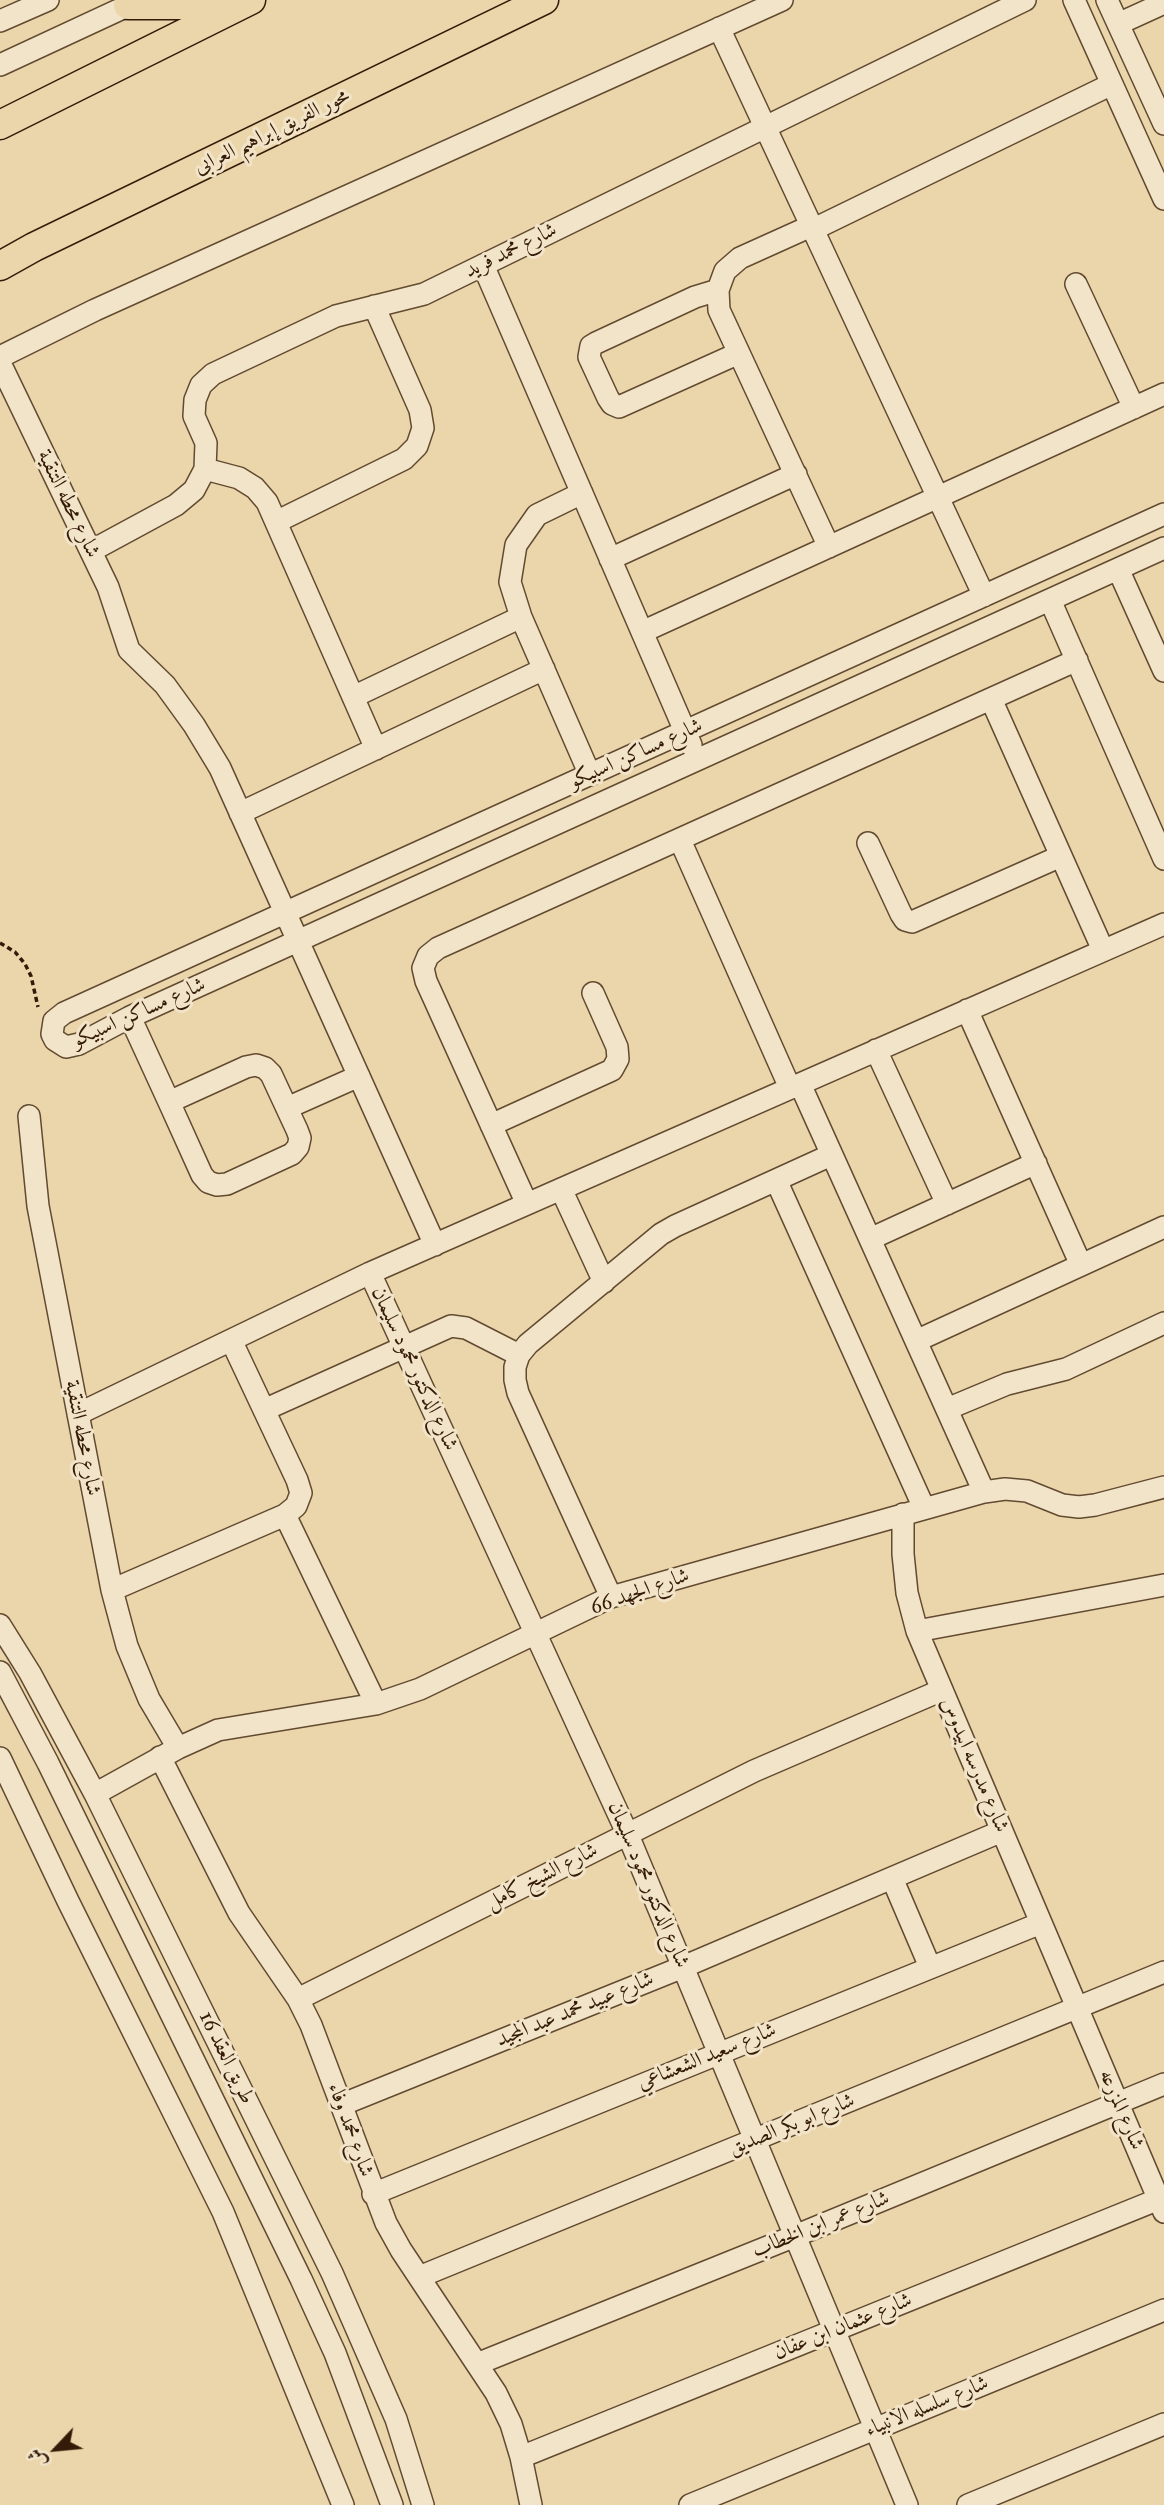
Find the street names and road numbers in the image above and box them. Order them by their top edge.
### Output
street label: محور الفريق إبراهيم العرابى [190,83,354,181]
street label: شارع محمد فريد [461,218,561,284]
street label: شارع محطه التنقية [31,446,105,562]
street label: شارع مساكن اسبيكو [565,713,707,795]
street label: شارع مساكن اسبيكو [68,972,210,1054]
street label: شارع الدكتور محمود سليمان [365,1283,463,1455]
street label: شارع محطه التنقية [58,1378,106,1498]
street label: شارع الجهد 66 [587,1563,693,1621]
street label: شارع مدرسه ابيدوس [934,1694,1014,1836]
street label: شارع الدكتور محمود سليمان [602,1798,694,1972]
street label: شارع الشيخ كامل [482,1838,602,1916]
street label: شارع عبيد محمد عبد المجيد [492,1967,658,2053]
street label: طريق العقد 16 [193,2007,259,2109]
street label: شارع سعيد الشعشاعي [634,2018,780,2096]
street label: شارع المزرعه [1093,2066,1149,2154]
street label: شارع محمد وفاء [321,2080,379,2180]
street label: شارع ابو بكر الصديق [725,2088,859,2162]
street label: شارع عمر ابن الخطاب [749,2186,893,2264]
street label: شارع عثمان ابن عفان [770,2288,916,2366]
street label: شارع سلسله الانبياء [862,2371,992,2443]

